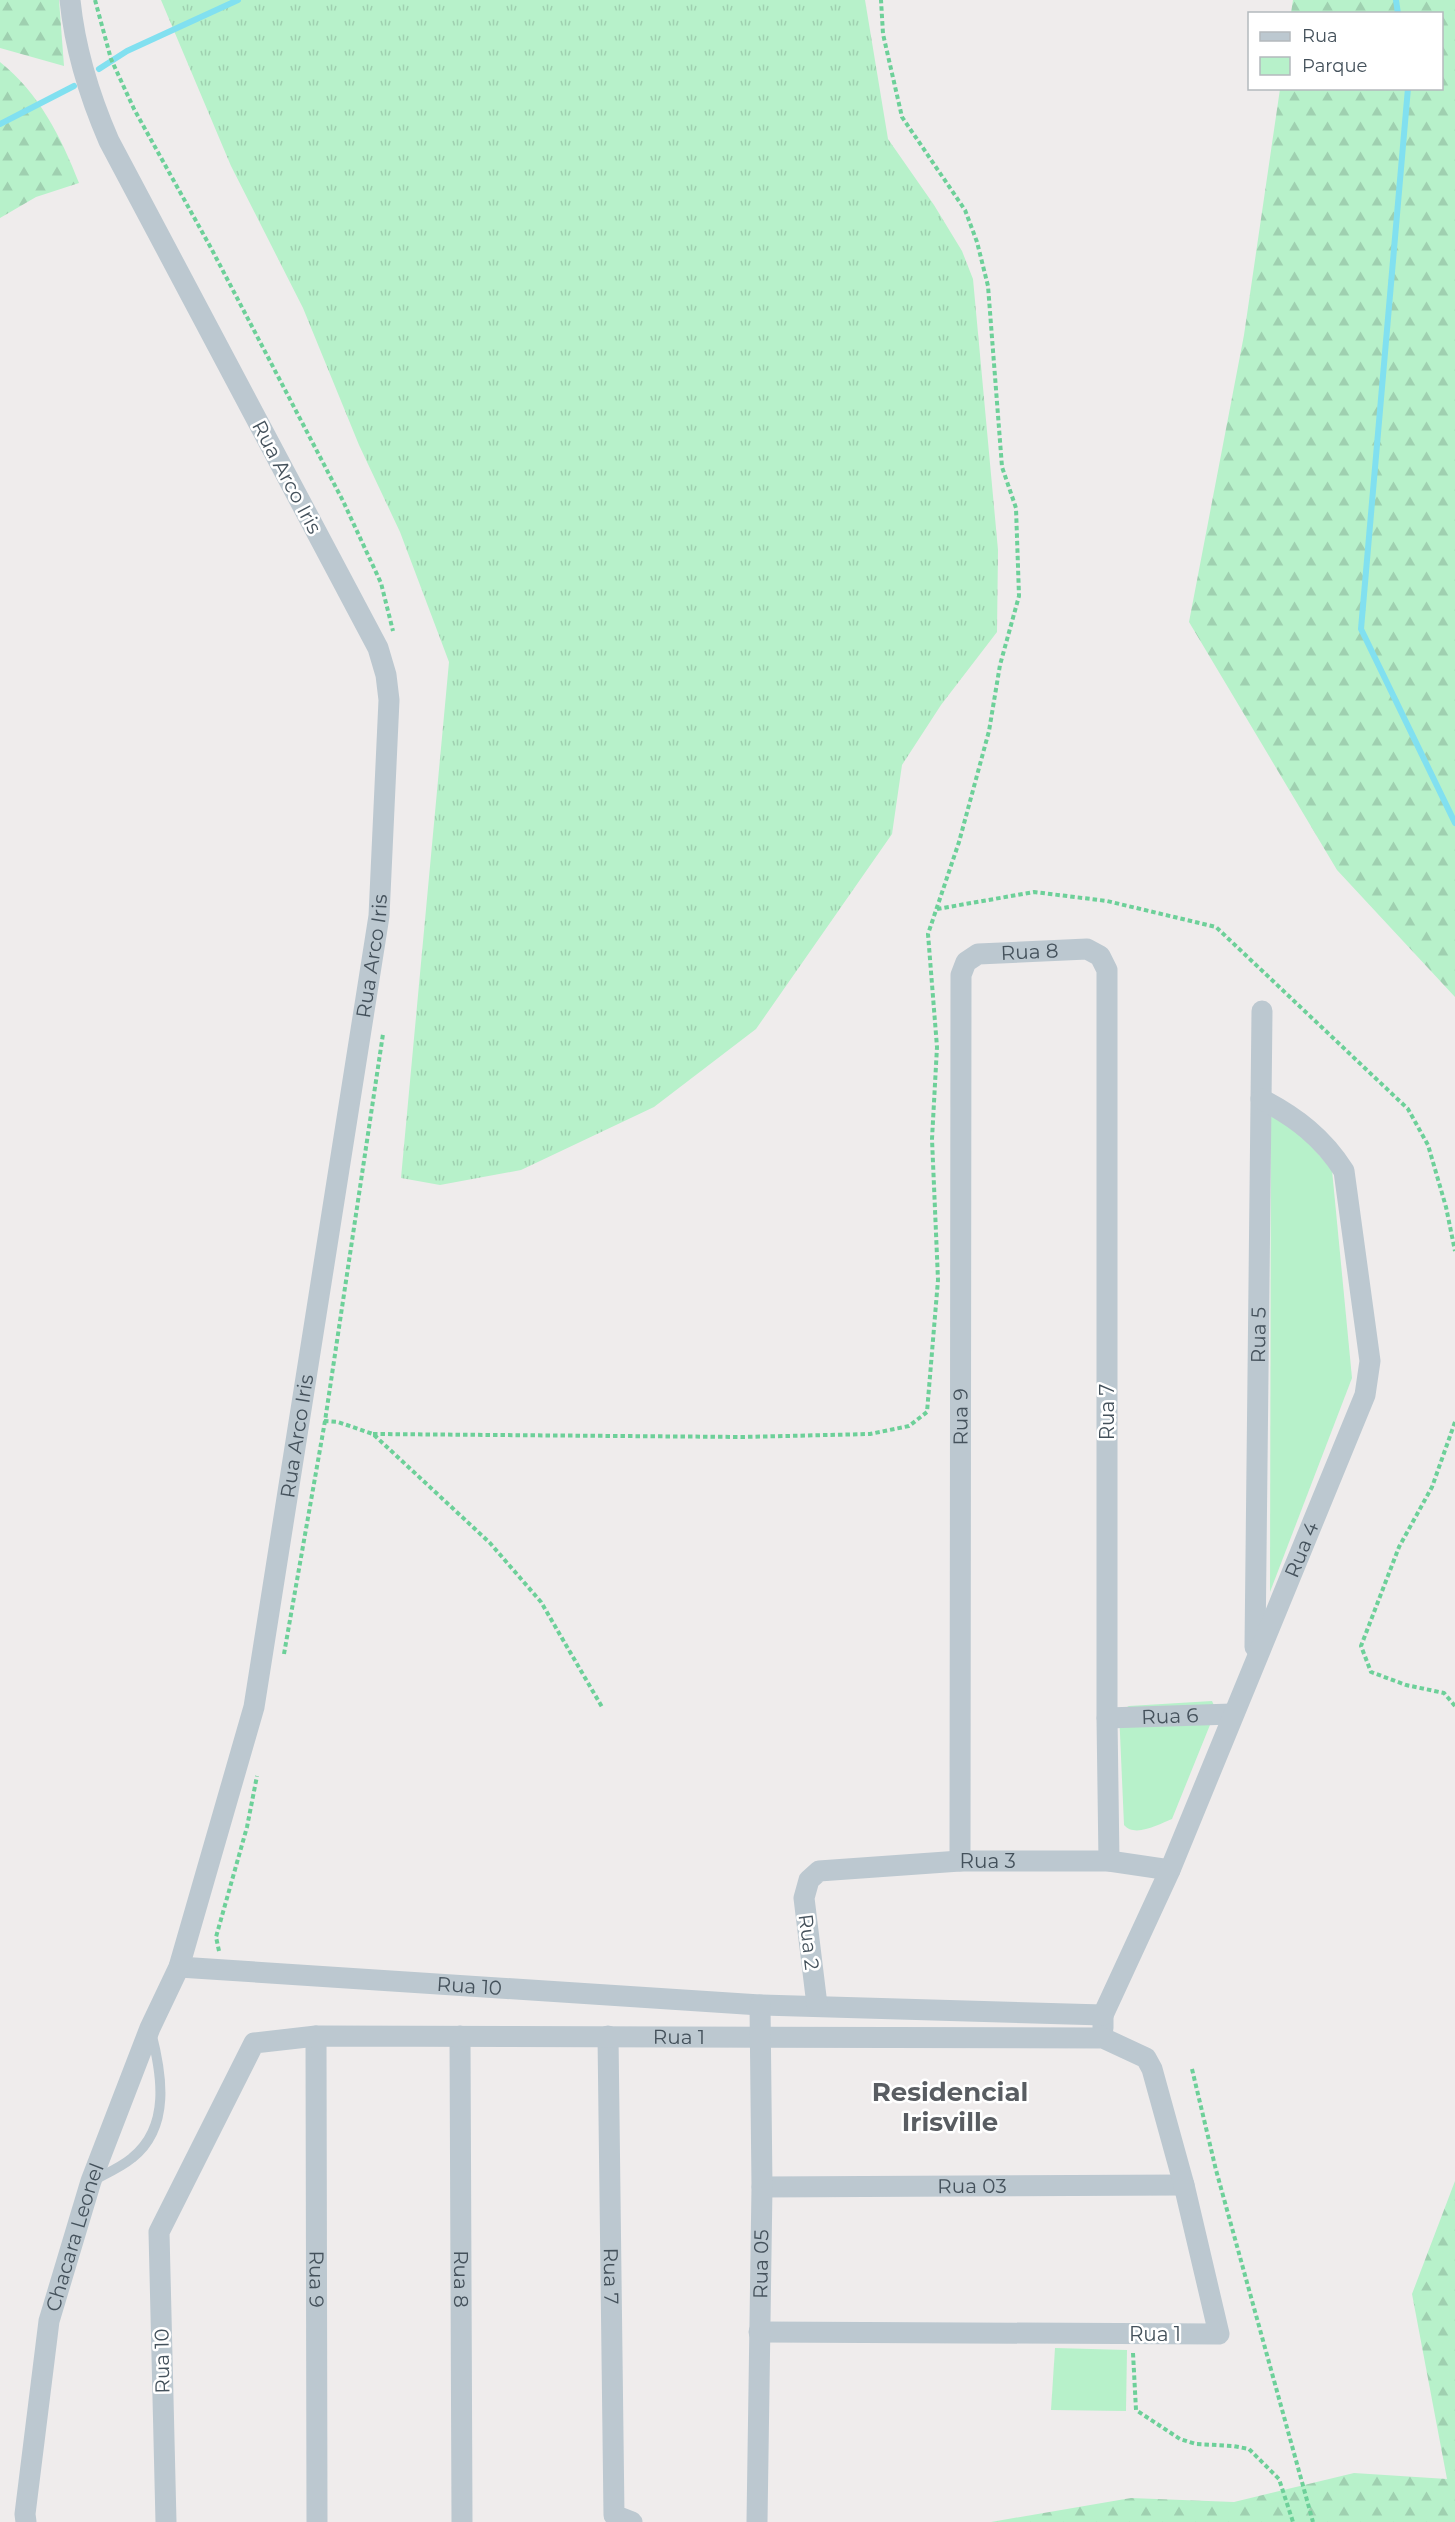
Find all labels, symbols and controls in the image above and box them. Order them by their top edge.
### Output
legend [1248,12,1443,90]
text: Rua [1302,25,1338,47]
text: Parque [1302,55,1368,77]
street label: Rua Arco Iris [247,416,327,538]
street label: Rua Arco Iris [351,893,392,1020]
street label: Rua 8 [1000,938,1059,965]
street label: Rua 5 [1246,1307,1271,1363]
street label: Rua Arco Iris [275,1372,318,1500]
street label: Rua 7 [1095,1384,1119,1440]
street label: Rua 9 [948,1388,973,1446]
street label: Rua 4 [1279,1518,1324,1581]
street label: Rua 6 [1141,1703,1199,1729]
street label: Rua 3 [960,1849,1016,1873]
street label: Rua 2 [794,1913,824,1971]
street label: Rua 10 [436,1972,503,2000]
street label: Rua 1 [653,2025,705,2049]
district label: Residencial Irisville [872,2076,1028,2138]
street label: Chacara Leonel [40,2160,109,2315]
street label: Rua 03 [937,2174,1007,2198]
street label: Rua 05 [748,2229,773,2299]
street label: Rua 7 [599,2247,623,2305]
street label: Rua 9 [304,2250,329,2308]
street label: Rua 8 [449,2250,473,2308]
street label: Rua 1 [1129,2322,1181,2346]
street label: Rua 10 [149,2328,175,2394]

